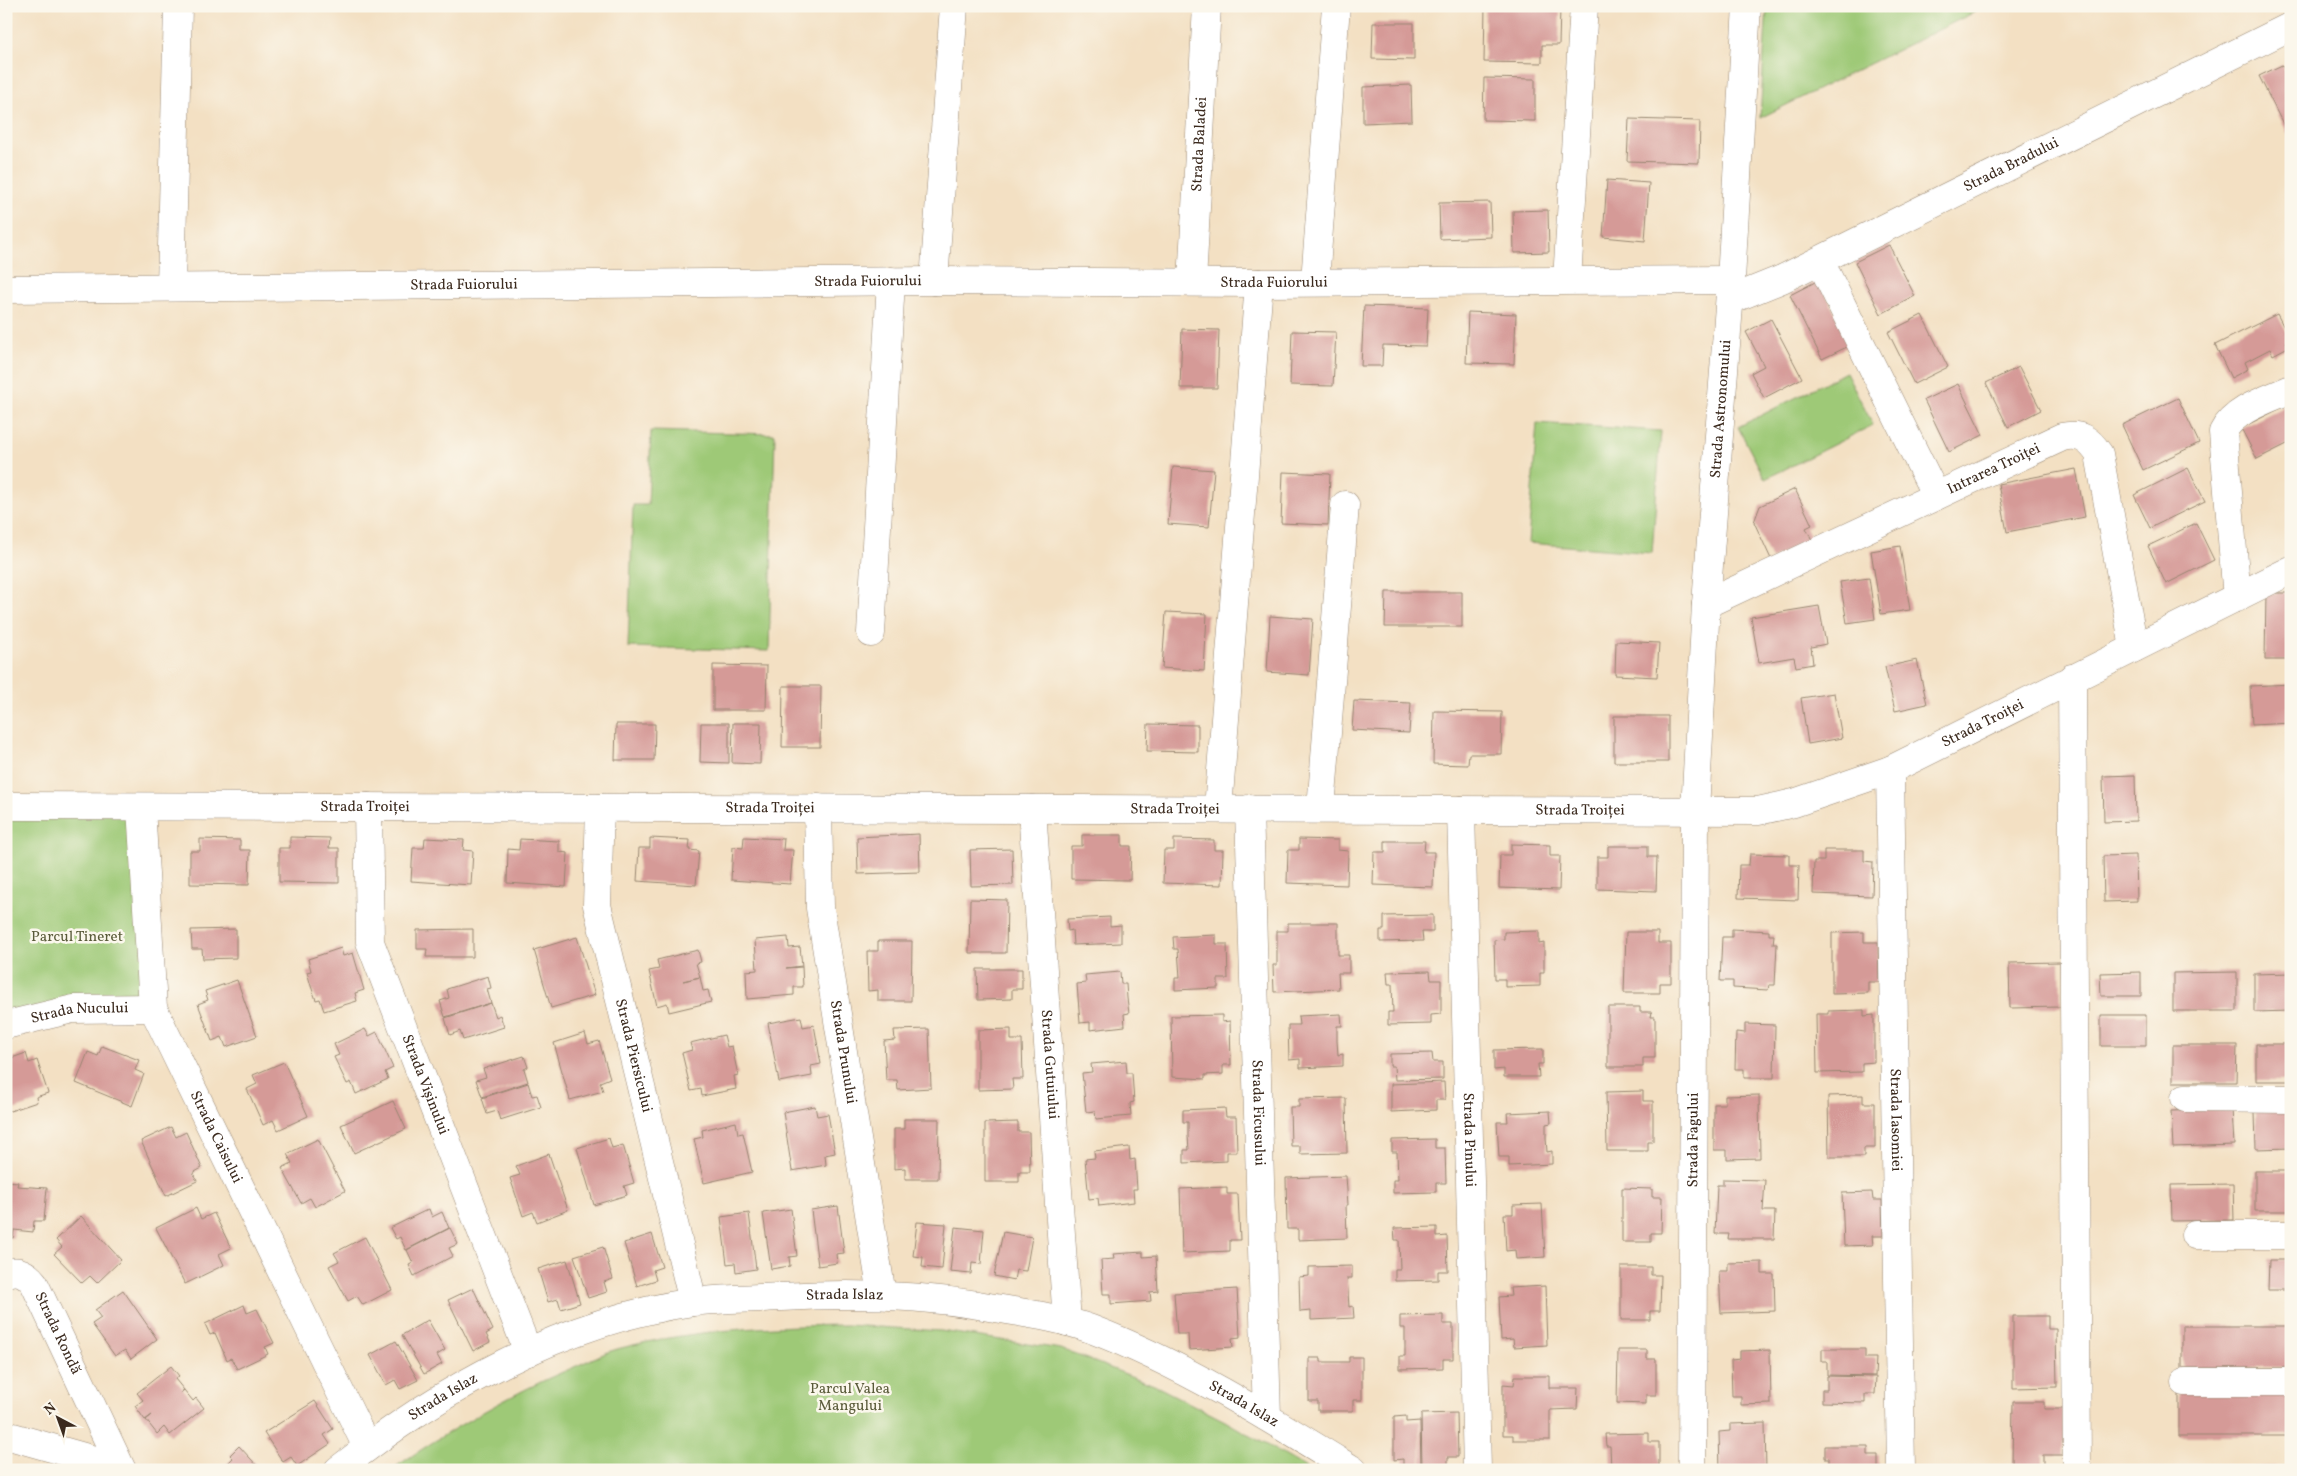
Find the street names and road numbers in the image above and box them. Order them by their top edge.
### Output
street label: Strada Baladei [1186,96,1213,192]
street label: Strada Bradului [1960,133,2062,198]
street label: Strada Fuiorului [814,271,922,293]
street label: Strada Fuiorului [1220,272,1328,294]
street label: Strada Fuiorului [410,274,518,296]
street label: Strada Astronomului [1705,339,1737,479]
street label: Intrarea Troiței [1944,438,2044,500]
street label: Strada Troiței [1938,694,2027,753]
street label: Strada Troiței [320,796,410,818]
street label: Strada Troiței [725,798,815,819]
street label: Strada Troiței [1130,799,1220,820]
street label: Strada Troiței [1535,800,1625,821]
street label: Strada Piersicului [610,996,657,1115]
street label: Strada Nucului [29,998,129,1029]
street label: Strada Prunului [824,999,862,1105]
street label: Strada Gutuiului [1035,1009,1064,1120]
street label: Strada Vișinului [396,1032,454,1138]
street label: Strada Ficusului [1246,1059,1270,1166]
street label: Strada Iasomiei [1884,1068,1907,1172]
street label: Strada Caisului [184,1087,247,1187]
street label: Strada Pinului [1457,1092,1481,1187]
street label: Strada Fagului [1683,1092,1704,1188]
street label: Strada Islaz [805,1284,884,1306]
street label: Strada Rondă [29,1289,86,1378]
street label: Strada Islaz [404,1368,482,1426]
street label: Strada Islaz [1205,1376,1283,1433]

